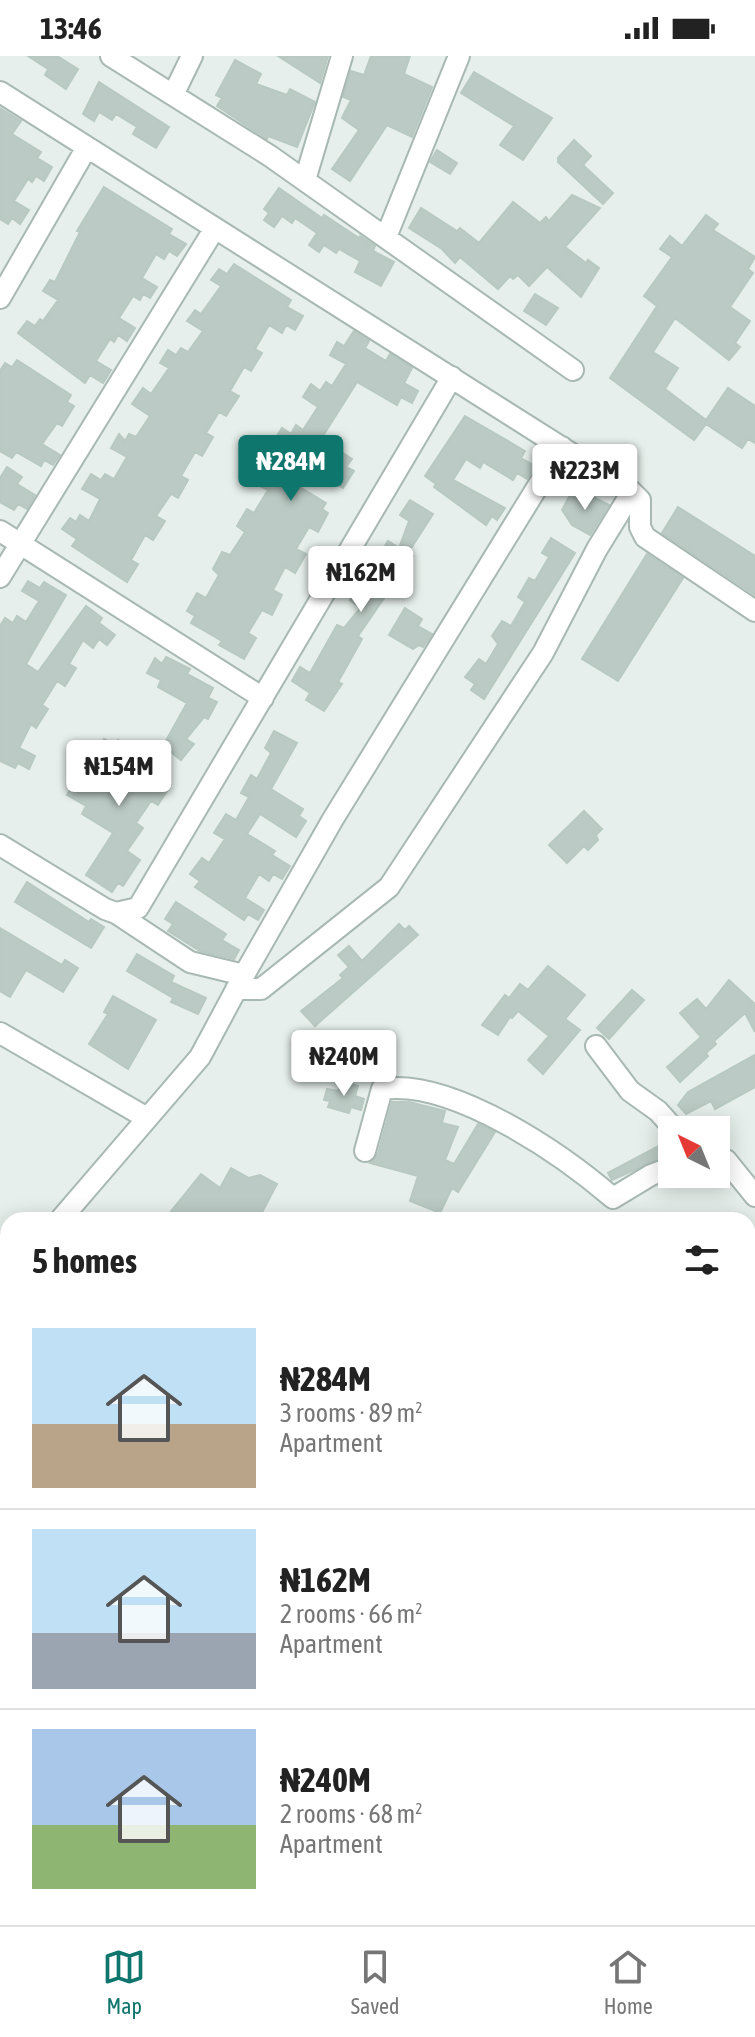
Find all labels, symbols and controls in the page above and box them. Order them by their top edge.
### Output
text: 13:46 [40,11,102,45]
pin: ₦284M [235,435,347,503]
pin: ₦223M [529,444,641,512]
text: ₦284M [256,446,326,476]
text: ₦223M [550,455,620,485]
pin: ₦162M [305,546,417,614]
text: ₦162M [326,557,396,587]
pin: ₦154M [63,740,175,808]
text: ₦154M [84,751,154,781]
pin: ₦240M [288,1030,400,1098]
text: ₦240M [309,1041,379,1071]
north arrow [658,1116,730,1188]
map controls [658,1116,730,1188]
icon: filters [680,1238,724,1282]
text: 5 homes [32,1241,137,1280]
text: ₦284M [280,1359,371,1398]
icon: home [96,1360,192,1456]
text: 3 rooms · 89 m² [280,1398,422,1428]
text: Apartment [280,1428,383,1458]
text: ₦162M [280,1560,371,1599]
icon: home [96,1561,192,1657]
text: 2 rooms · 66 m² [280,1599,422,1629]
text: Apartment [280,1629,383,1659]
text: ₦240M [280,1760,371,1799]
icon: home [96,1761,192,1857]
text: 2 rooms · 68 m² [280,1799,422,1829]
text: Apartment [280,1829,383,1859]
tab: Map [102,1945,146,2019]
tab: Saved [351,1945,399,2019]
tab: Home [604,1945,653,2019]

